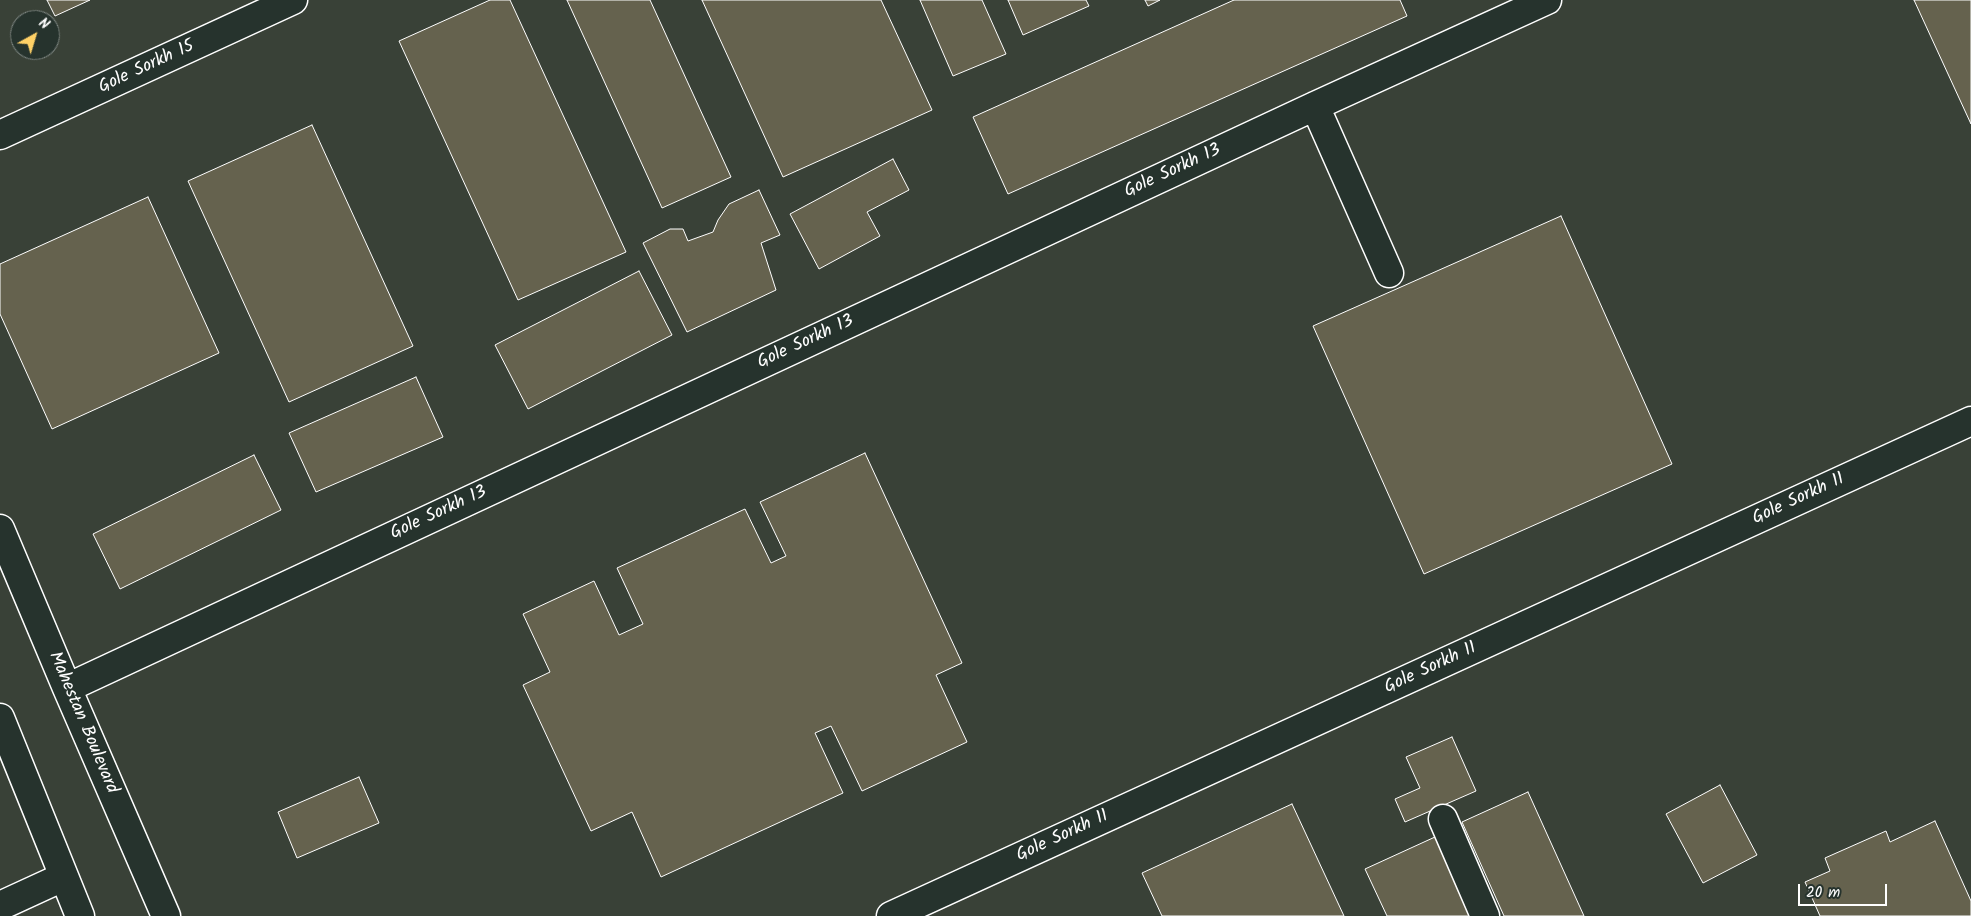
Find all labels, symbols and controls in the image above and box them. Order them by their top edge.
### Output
north arrow [10,10,60,60]
text: N [33,13,54,35]
street label: Gole Sorkh 15 [96,36,198,100]
street label: Gole Sorkh 13 [1121,140,1225,204]
street label: Gole Sorkh 13 [754,311,858,375]
street label: Gole Sorkh 11 [1750,469,1848,531]
street label: Gole Sorkh 13 [387,482,491,546]
street label: Gole Sorkh 11 [1382,638,1480,700]
street label: Mahestan Boulevard [42,649,122,797]
street label: Gole Sorkh 11 [1014,806,1112,868]
scale bar [1801,874,1890,906]
text: 20 m [1806,881,1840,905]

